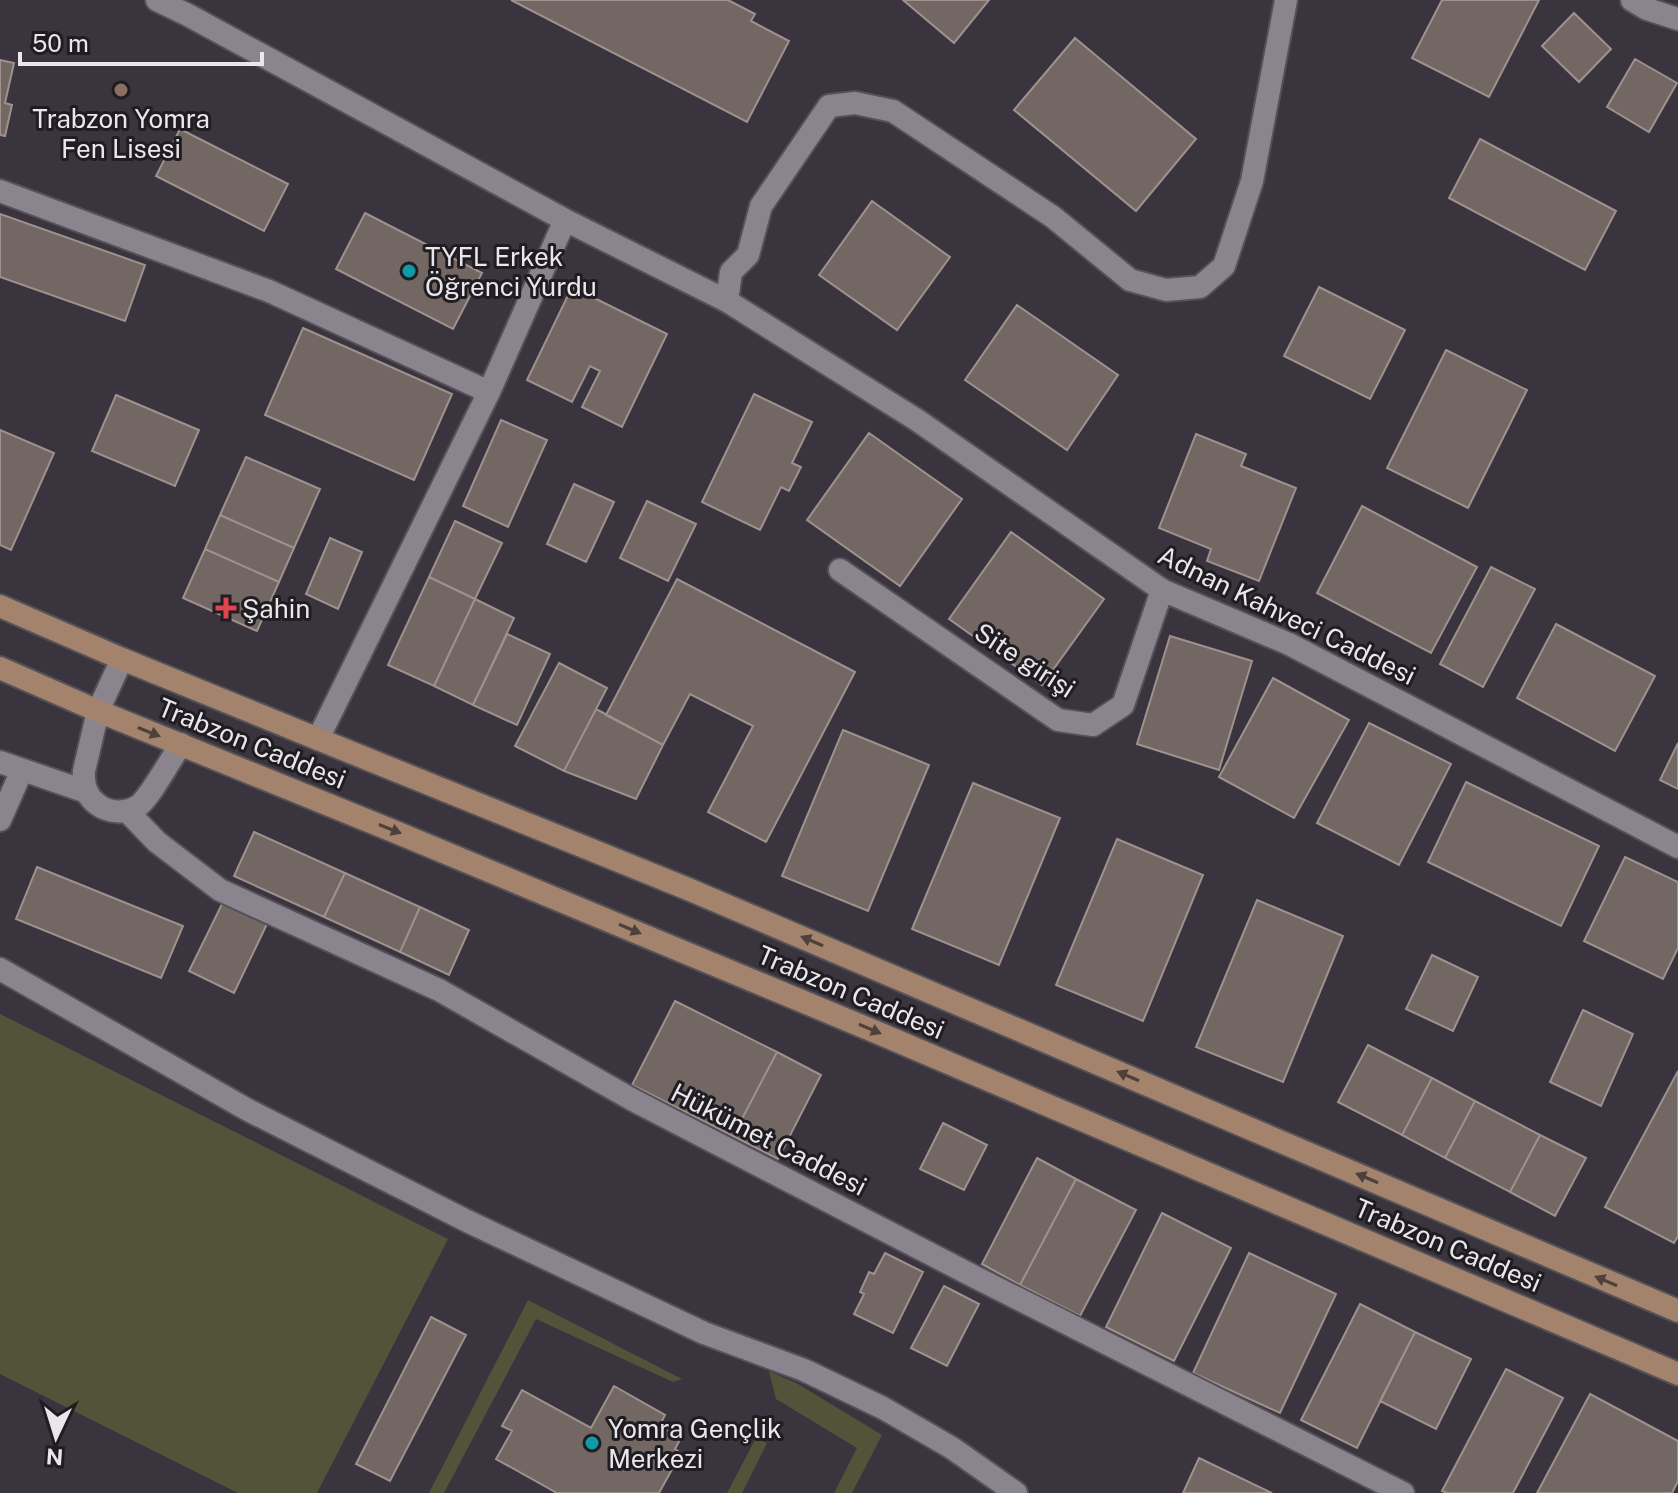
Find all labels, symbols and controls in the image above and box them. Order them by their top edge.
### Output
scale bar [20,16,262,66]
text: 50 m [32,29,89,57]
marker: Trabzon Yomra Fen Lisesi [112,81,130,99]
place label: Trabzon Yomra Fen Lisesi [32,103,210,164]
place label: TYFL Erkek Öğrenci Yurdu [425,241,597,302]
marker: TYFL Erkek Öğrenci Yurdu [400,262,418,280]
street label: Adnan Kahveci Caddesi [1153,539,1421,691]
place label: Şahin [242,593,310,624]
marker: Şahin [217,599,235,617]
street label: Site girişi [969,616,1081,704]
street label: Trabzon Caddesi [154,691,350,795]
one-way arrow [137,725,161,738]
one-way arrow [378,823,402,836]
one-way arrow [618,923,642,936]
one-way arrow [800,935,824,948]
street label: Trabzon Caddesi [753,939,949,1045]
one-way arrow [858,1023,882,1036]
one-way arrow [1116,1070,1140,1083]
street label: Hükümet Caddesi [666,1076,872,1202]
one-way arrow [1355,1172,1379,1185]
street label: Trabzon Caddesi [1350,1192,1546,1298]
one-way arrow [1594,1274,1618,1287]
north arrow [16,1397,96,1477]
place label: Yomra Gençlik Merkezi [608,1413,782,1474]
marker: Yomra Gençlik Merkezi [583,1434,601,1452]
text: N [45,1443,64,1471]

